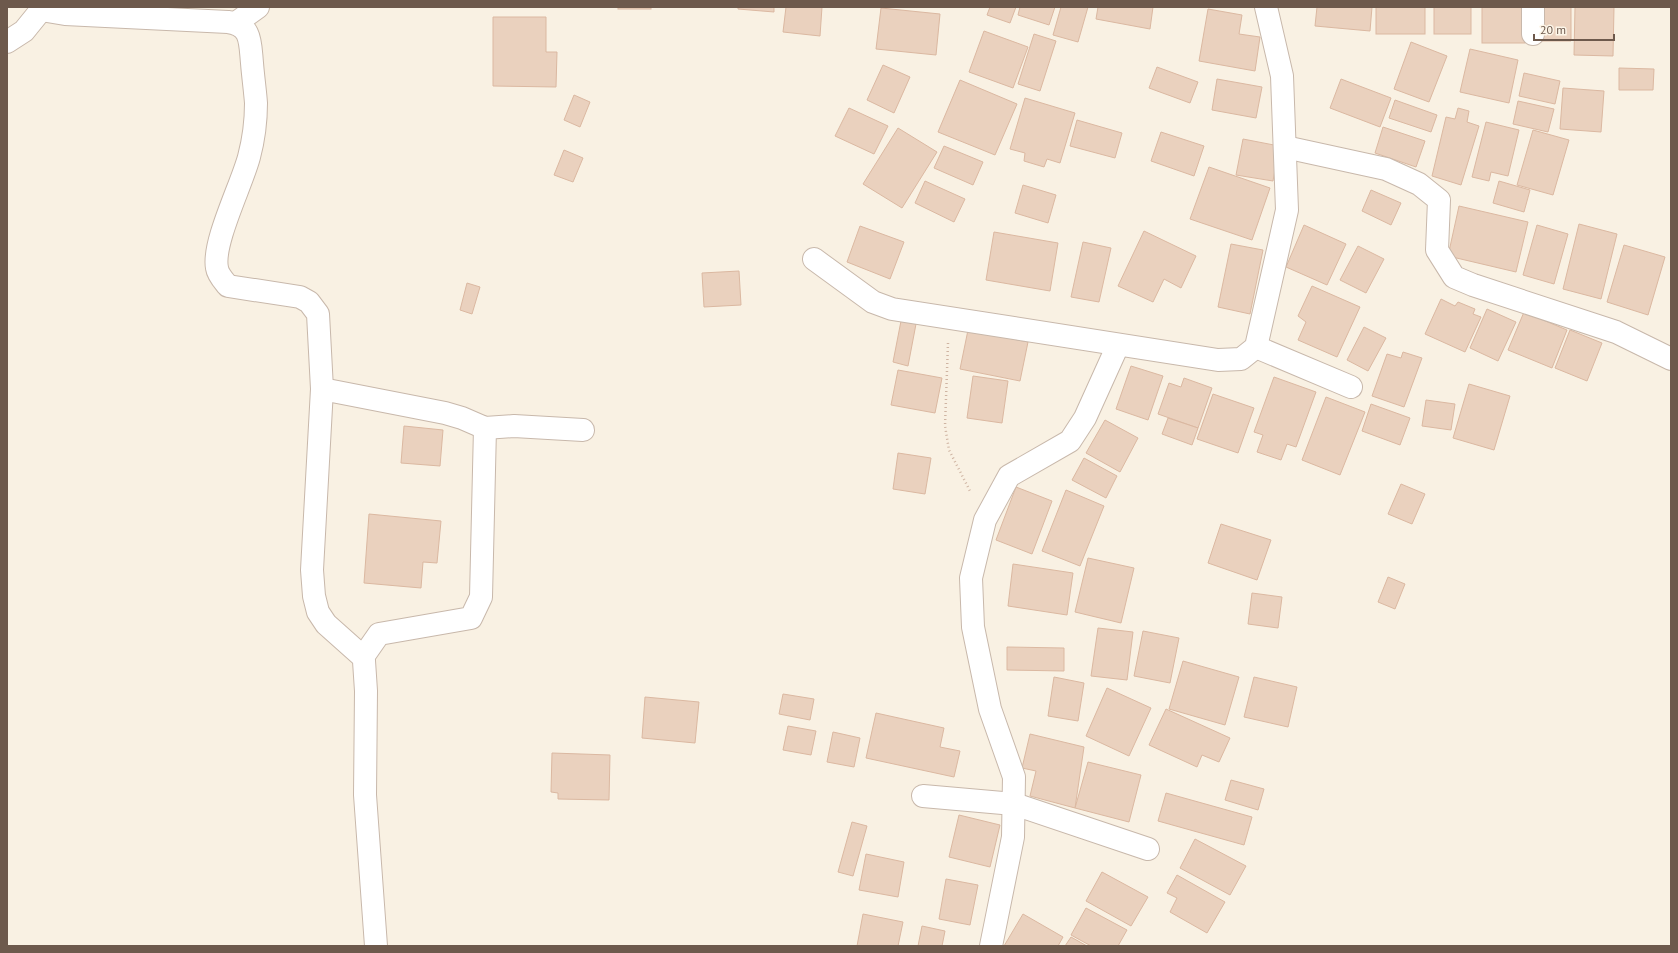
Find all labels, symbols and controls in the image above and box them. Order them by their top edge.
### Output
scale bar [1534,16,1614,42]
text: 20 m [1540,22,1566,37]

